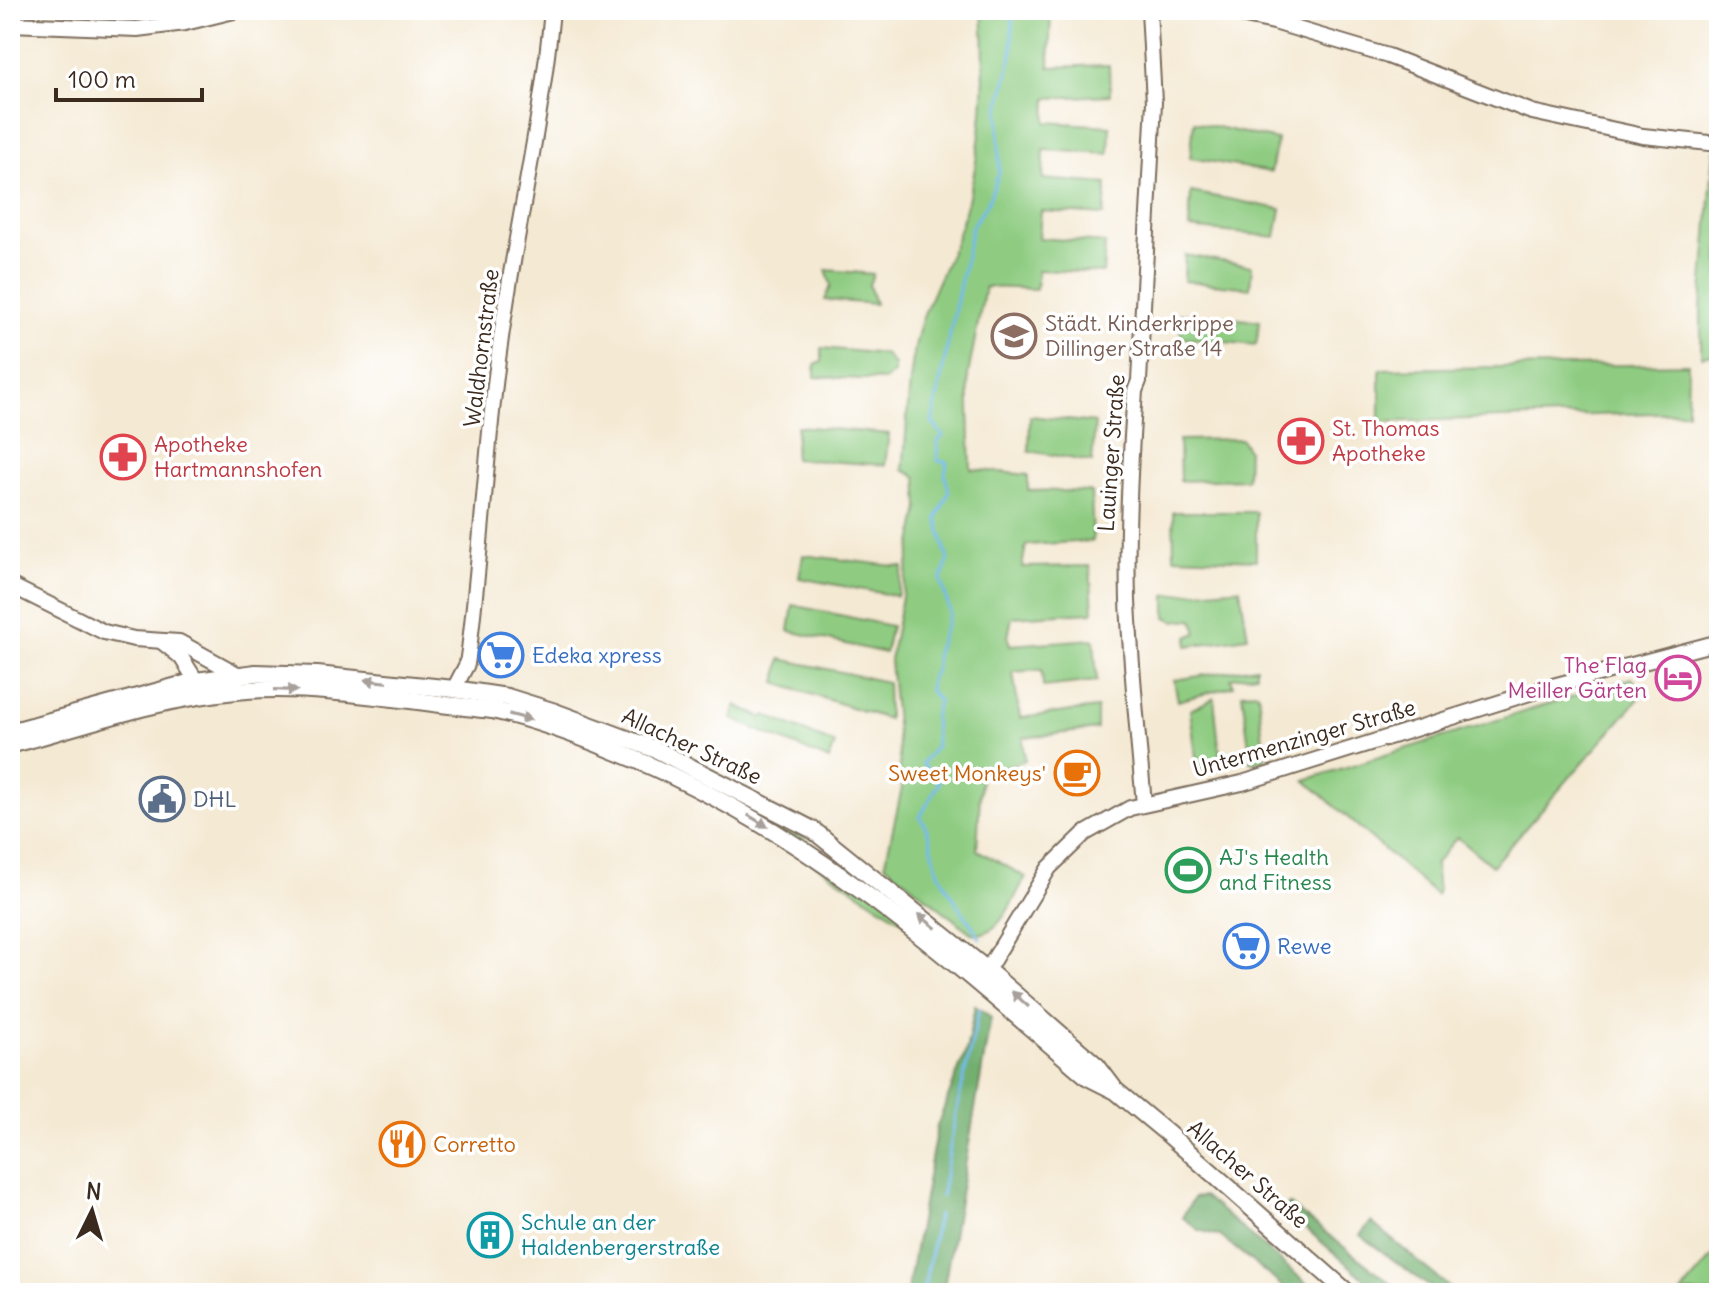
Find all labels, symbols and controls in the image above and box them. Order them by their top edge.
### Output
scale bar [56,52,202,102]
text: 100 m [68,64,136,94]
street label: Waldhornstraße [457,267,505,429]
place label: Städt. Kinderkrippe Dillinger Straße 14 [1045,309,1234,362]
school or university icon: Städt. Kinderkrippe Dillinger Straße 14 [990,312,1038,360]
street label: Lauinger Straße [1092,373,1130,533]
place label: St. Thomas Apotheke [1332,414,1440,467]
pharmacy icon: St. Thomas Apotheke [1277,417,1325,465]
place label: Apotheke Hartmannshofen [154,430,322,483]
pharmacy icon: Apotheke Hartmannshofen [99,433,147,481]
supermarket icon: Edeka xpress [477,631,525,679]
place label: Edeka xpress [532,641,662,669]
place label: The Flag Meiller Gärten [1507,651,1647,704]
hotel icon: The Flag Meiller Gärten [1654,654,1702,702]
one-way arrow [364,675,389,688]
one-way arrow [274,683,299,696]
street label: Untermenzinger Straße [1190,693,1418,783]
street label: Allacher Straße [618,701,766,791]
one-way arrow [508,712,533,724]
cafe icon: Sweet Monkeys' [1053,749,1101,797]
place label: Sweet Monkeys' [888,759,1046,787]
public building icon: DHL [138,775,186,823]
place label: DHL [193,785,236,813]
one-way arrow [747,814,769,828]
place label: AJ's Health and Fitness [1219,843,1332,896]
sports icon: AJ's Health and Fitness [1164,846,1212,894]
one-way arrow [917,913,937,929]
supermarket icon: Rewe [1222,922,1270,970]
place label: Rewe [1277,932,1332,960]
one-way arrow [1010,990,1029,1008]
street label: Allacher Straße [1182,1114,1314,1234]
restaurant icon: Corretto [378,1120,426,1168]
place label: Corretto [433,1130,516,1158]
north arrow [52,1171,132,1251]
text: N [85,1176,103,1206]
place label: Schule an der Haldenbergerstraße [521,1208,720,1261]
building icon: Schule an der Haldenbergerstraße [466,1211,514,1259]

